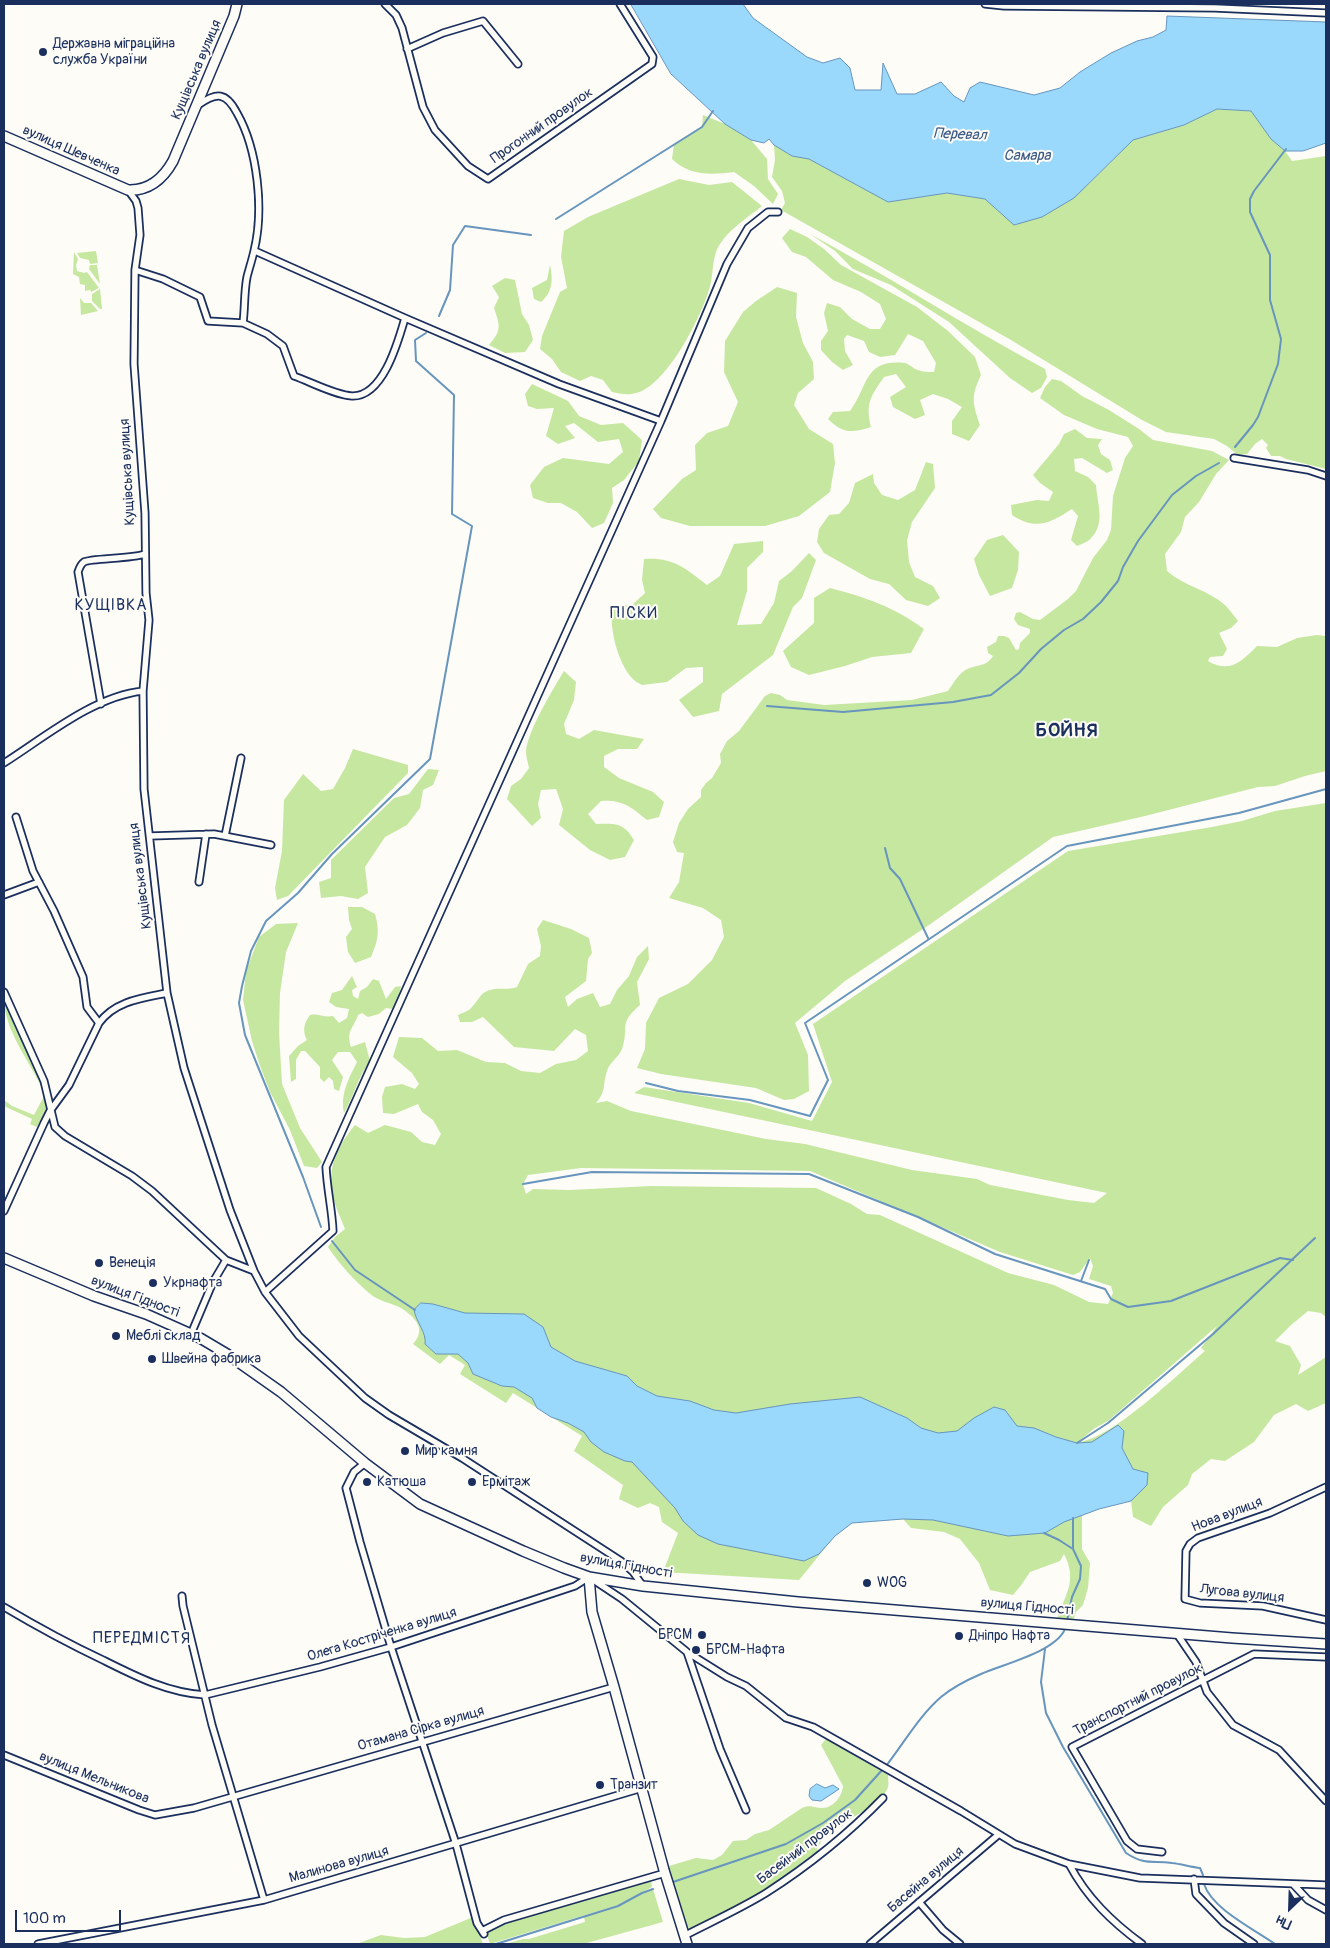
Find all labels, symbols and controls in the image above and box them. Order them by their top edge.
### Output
street label: Кущівська вулиця [168,18,226,122]
place label: Державна міграційна служба України [53,36,175,68]
marker: Державна міграційна служба України [37,46,49,58]
street label: Прогонний провулок [488,84,596,168]
street label: вулиця Шевченка [20,122,122,180]
water label: Перевал [933,125,987,145]
water label: Самара [1003,147,1051,165]
street label: Кущівська вулиця [117,418,139,526]
district label: КУЩІВКА [74,596,148,616]
district label: ПІСКИ [609,604,659,624]
district label: БОЙНЯ [1035,720,1099,742]
street label: Кущівська вулиця [126,822,156,930]
place label: Венеція [109,1255,156,1271]
marker: Венеція [93,1257,105,1269]
street label: вулиця Гідності [88,1272,182,1322]
place label: Укрнафта [163,1275,222,1291]
marker: Укрнафта [147,1277,159,1289]
place label: Меблі склад [126,1328,201,1344]
marker: Меблі склад [110,1330,122,1342]
place label: Швейна фабрика [162,1351,261,1367]
marker: Швейна фабрика [146,1353,158,1365]
place label: Мир камня [415,1443,477,1459]
marker: Мир камня [399,1445,411,1457]
place label: Катюша [377,1474,426,1490]
place label: Ермітаж [482,1474,530,1490]
marker: Катюша [361,1476,373,1488]
marker: Ермітаж [466,1476,478,1488]
street label: Нова вулиця [1189,1494,1265,1536]
street label: вулиця Гідності [579,1550,673,1582]
place label: WOG [877,1575,907,1591]
marker: WOG [861,1577,873,1589]
street label: Лугова вулиця [1199,1581,1285,1607]
street label: вулиця Гідності [980,1595,1074,1619]
street label: Олега Костріченка вулиця [305,1604,459,1666]
place label: БРСМ [658,1627,692,1643]
place label: Дніпро Нафта [969,1628,1050,1644]
district label: ПЕРЕДМІСТЯ [92,1629,192,1649]
marker: БРСМ [696,1629,708,1641]
marker: Дніпро Нафта [953,1630,965,1642]
place label: БРСМ-Нафта [706,1642,785,1658]
marker: БРСМ-Нафта [690,1644,702,1656]
street label: Транспортний провулок [1071,1660,1205,1740]
street label: Отамана Сірка вулиця [356,1703,486,1755]
street label: вулиця Мельникова [37,1748,151,1808]
place label: Транзит [610,1777,658,1793]
marker: Транзит [594,1779,606,1791]
street label: Басейний провулок [754,1806,856,1888]
street label: Малинова вулиця [287,1843,391,1887]
street label: Басейна вулиця [885,1843,967,1917]
north arrow [1265,1883,1315,1933]
scale bar [18,1900,124,1932]
text: 100 m [23,1909,66,1928]
text: Пн [1273,1911,1294,1933]

